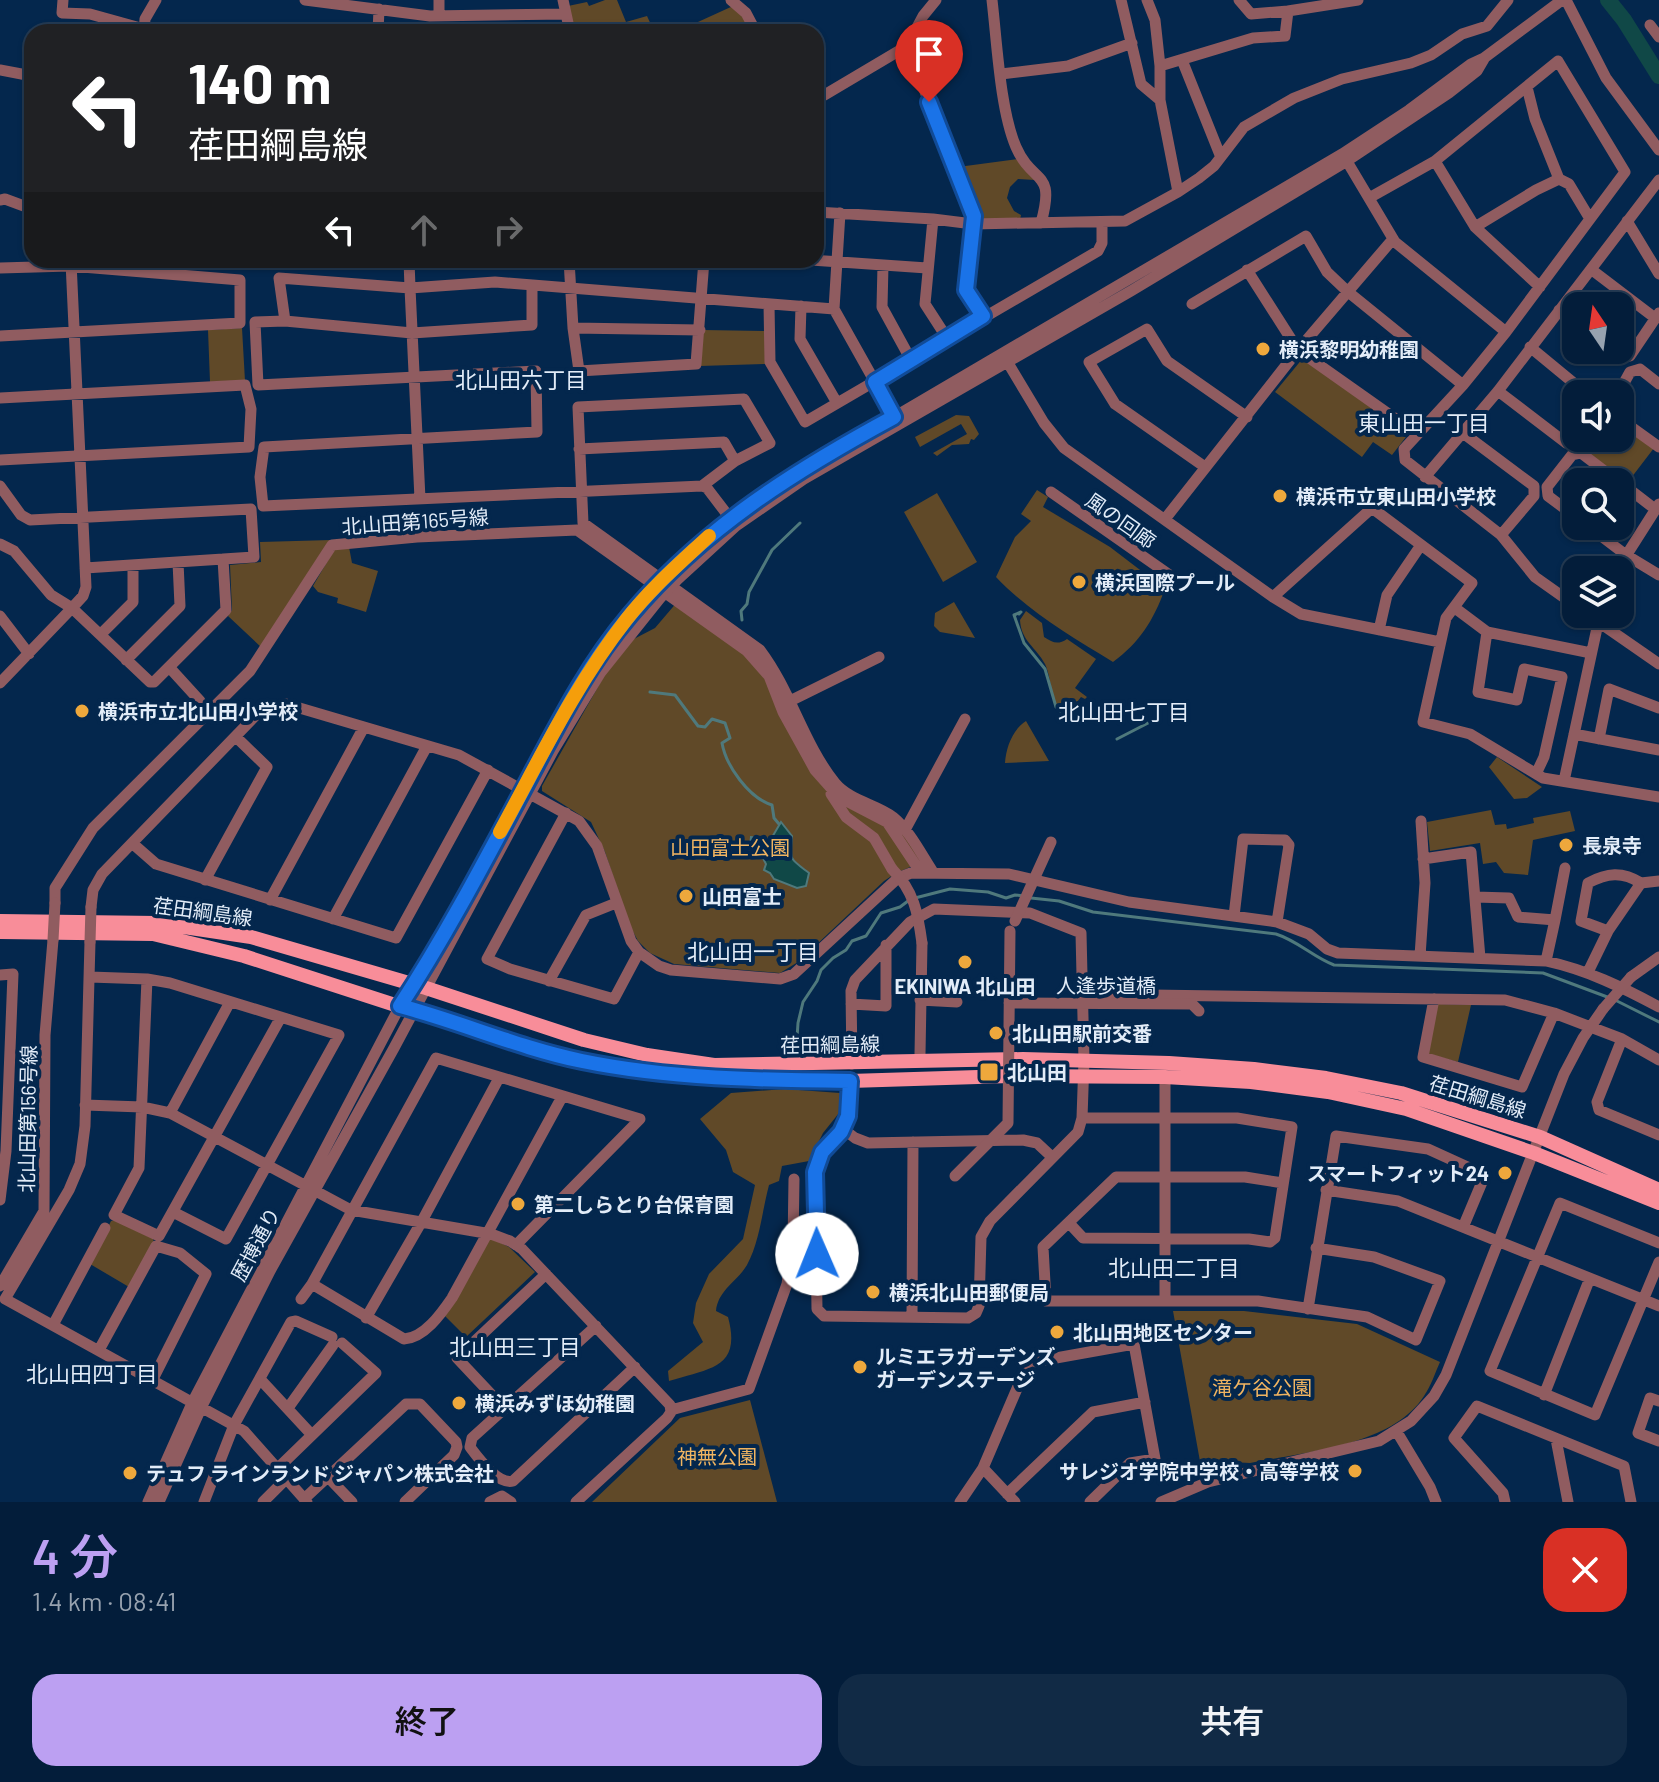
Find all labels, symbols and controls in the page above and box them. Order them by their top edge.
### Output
pin [895,20,963,102]
icon: arrive [907,32,951,76]
text: 140 m [188,48,332,115]
icon: left [56,56,160,160]
text: 荏田綱島線 [188,122,368,165]
icon: left [318,208,362,252]
icon: ahead [402,208,446,252]
icon: right [486,208,530,252]
north arrow [1562,292,1634,364]
map controls [1562,292,1634,628]
place label: 横浜黎明幼稚園 [1279,337,1419,361]
marker: 横浜黎明幼稚園 [1254,340,1272,358]
district label: 北山田六丁目 [455,366,587,392]
button: sound [1562,380,1634,452]
district label: 東山田一丁目 [1358,409,1490,435]
button: search [1562,468,1634,540]
place label: 横浜市立東山田小学校 [1296,484,1496,508]
street label: 風の回廊 [1081,487,1161,553]
marker: 横浜市立東山田小学校 [1271,487,1289,505]
street label: 北山田第165号線 [341,504,489,538]
button: layers [1562,556,1634,628]
place label: 横浜国際プール [1095,570,1235,594]
marker: 横浜国際プール [1070,573,1088,591]
district label: 北山田七丁目 [1058,698,1190,724]
place label: 横浜市立北山田小学校 [98,699,298,723]
marker: 横浜市立北山田小学校 [73,702,91,720]
place label: 長泉寺 [1582,833,1642,857]
park label: 山田富士公園 [670,835,790,859]
marker: 長泉寺 [1557,836,1575,854]
place label: 山田富士 [702,884,782,908]
marker: 山田富士 [677,887,695,905]
street label: 荏田綱島線 [152,892,254,930]
district label: 北山田一丁目 [687,938,819,964]
marker: EKINIWA 北山田 [956,953,974,971]
street label: 人逢歩道橋 [1056,973,1156,997]
place label: EKINIWA 北山田 [895,974,1035,998]
place label: 北山田駅前交番 [1012,1021,1152,1045]
marker: 北山田駅前交番 [987,1024,1005,1042]
street label: 荏田綱島線 [780,1031,880,1057]
street label: 北山田第156号線 [14,1045,40,1193]
place label: 北山田 [1007,1060,1067,1084]
marker: 北山田 [978,1061,1000,1083]
street label: 荏田綱島線 [1427,1070,1529,1122]
place label: スマートフィット24 [1307,1161,1489,1185]
marker: スマートフィット24 [1496,1164,1514,1182]
place label: 第二しらとり台保育園 [534,1192,734,1216]
marker: 第二しらとり台保育園 [509,1195,527,1213]
street label: 歴博通り [226,1203,284,1285]
position arrow [775,1212,859,1296]
district label: 北山田二丁目 [1108,1254,1240,1280]
place label: 横浜北山田郵便局 [889,1280,1049,1304]
marker: 横浜北山田郵便局 [864,1283,882,1301]
place label: 北山田地区センター [1073,1320,1253,1344]
marker: 北山田地区センター [1048,1323,1066,1341]
district label: 北山田三丁目 [449,1333,581,1359]
place label: ルミエラガーデンズ ガーデンステージ [876,1344,1056,1391]
marker: ルミエラガーデンズ ガーデンステージ [851,1358,869,1376]
district label: 北山田四丁目 [26,1360,158,1386]
park label: 滝ケ谷公園 [1212,1375,1312,1399]
place label: 横浜みずほ幼稚園 [475,1391,635,1415]
marker: 横浜みずほ幼稚園 [450,1394,468,1412]
park label: 神無公園 [677,1444,757,1468]
place label: サレジオ学院中学校・高等学校 [1059,1459,1339,1483]
place label: テュフ ラインランド ジャパン株式会社 [146,1461,494,1485]
marker: サレジオ学院中学校・高等学校 [1346,1462,1364,1480]
marker: テュフ ラインランド ジャパン株式会社 [121,1464,139,1482]
text: 4 分 [32,1526,118,1584]
button: close [1543,1528,1627,1612]
text: 1.4 km · 08:41 [32,1585,176,1616]
button: 終了 [32,1674,822,1766]
button: 共有 [838,1674,1627,1766]

